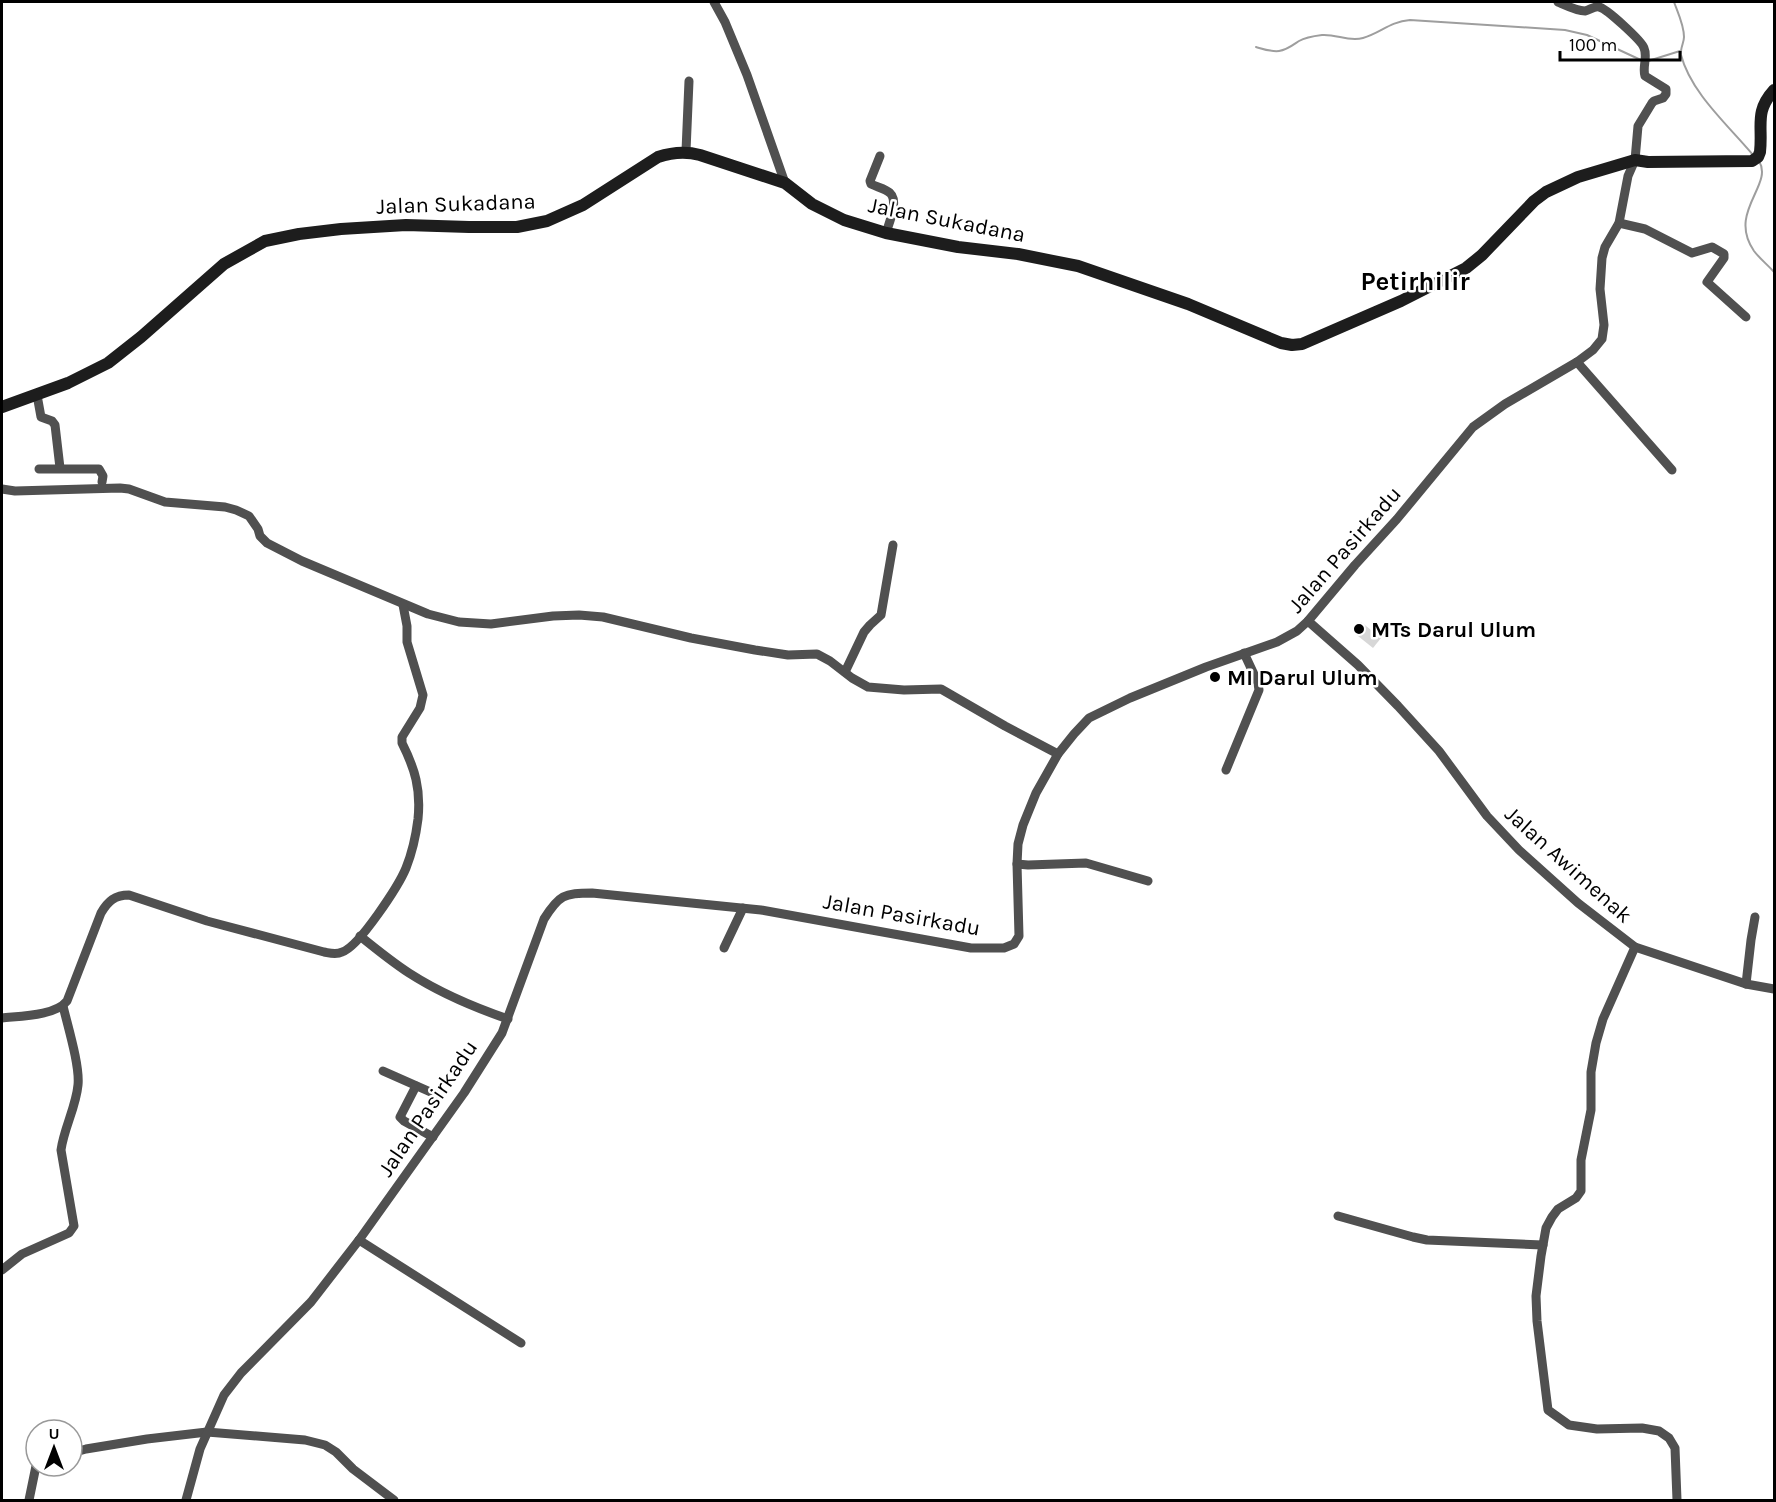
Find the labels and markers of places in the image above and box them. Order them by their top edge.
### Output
place label: MTs Darul Ulum [1371,617,1536,643]
marker: MTs Darul Ulum [1352,622,1366,636]
place label: MI Darul Ulum [1227,665,1378,691]
marker: MI Darul Ulum [1208,670,1222,684]

